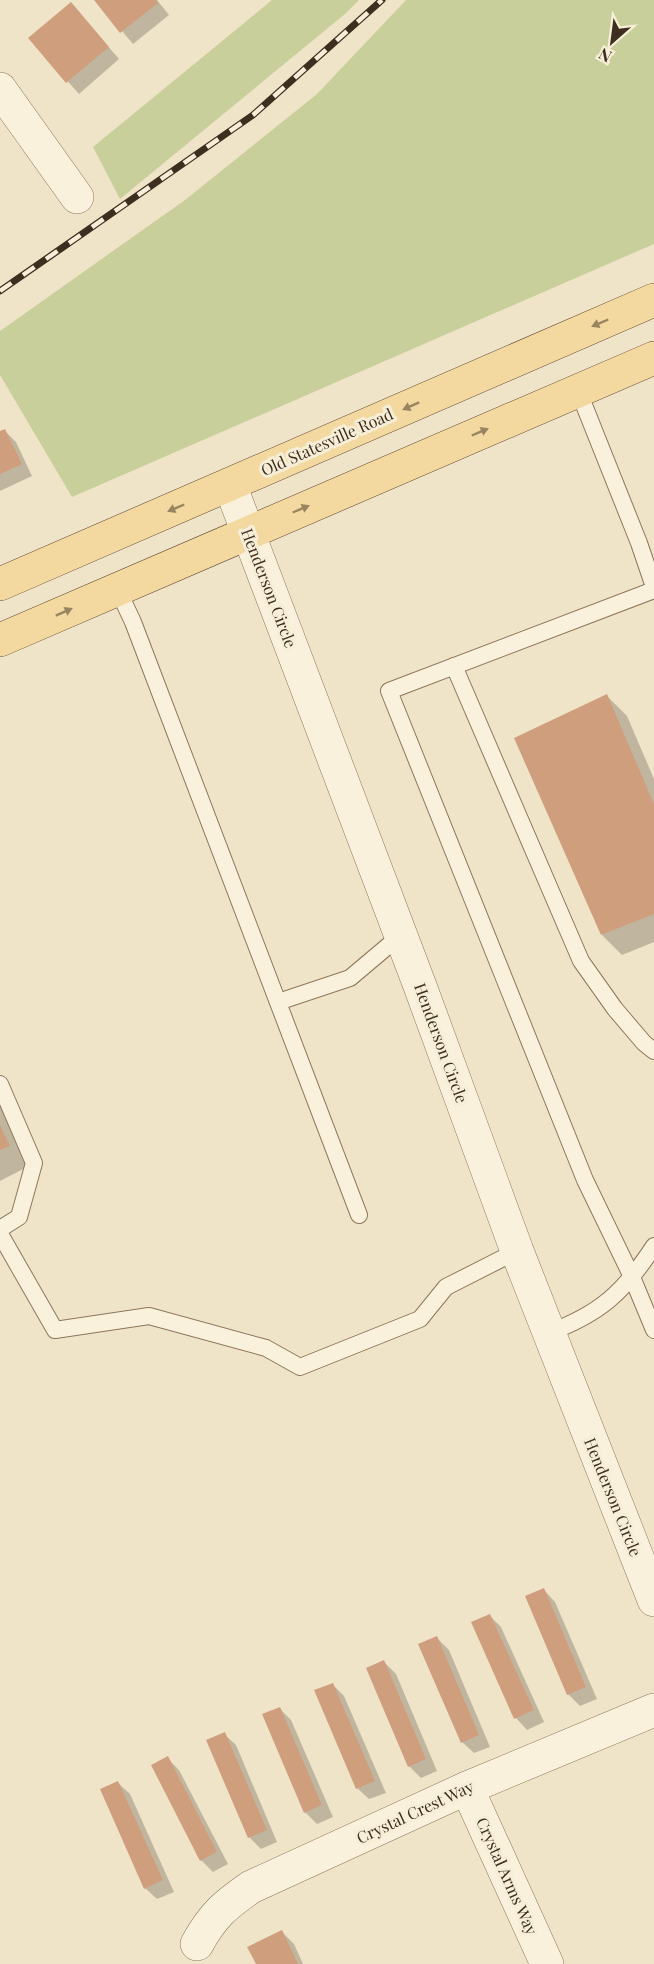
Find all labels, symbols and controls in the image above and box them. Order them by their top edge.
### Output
north arrow [582,12,642,72]
text: N [594,43,615,68]
one-way arrow [591,318,609,328]
one-way arrow [402,401,419,410]
street label: Old Statesville Road [257,403,396,480]
one-way arrow [472,427,490,437]
one-way arrow [167,504,185,513]
one-way arrow [292,504,310,513]
street label: Henderson Circle [237,525,302,651]
one-way arrow [56,607,74,617]
street label: Henderson Circle [410,980,473,1106]
street label: Henderson Circle [580,1434,647,1559]
street label: Crystal Crest Way [353,1775,477,1848]
street label: Crystal Arms Way [472,1814,543,1938]

